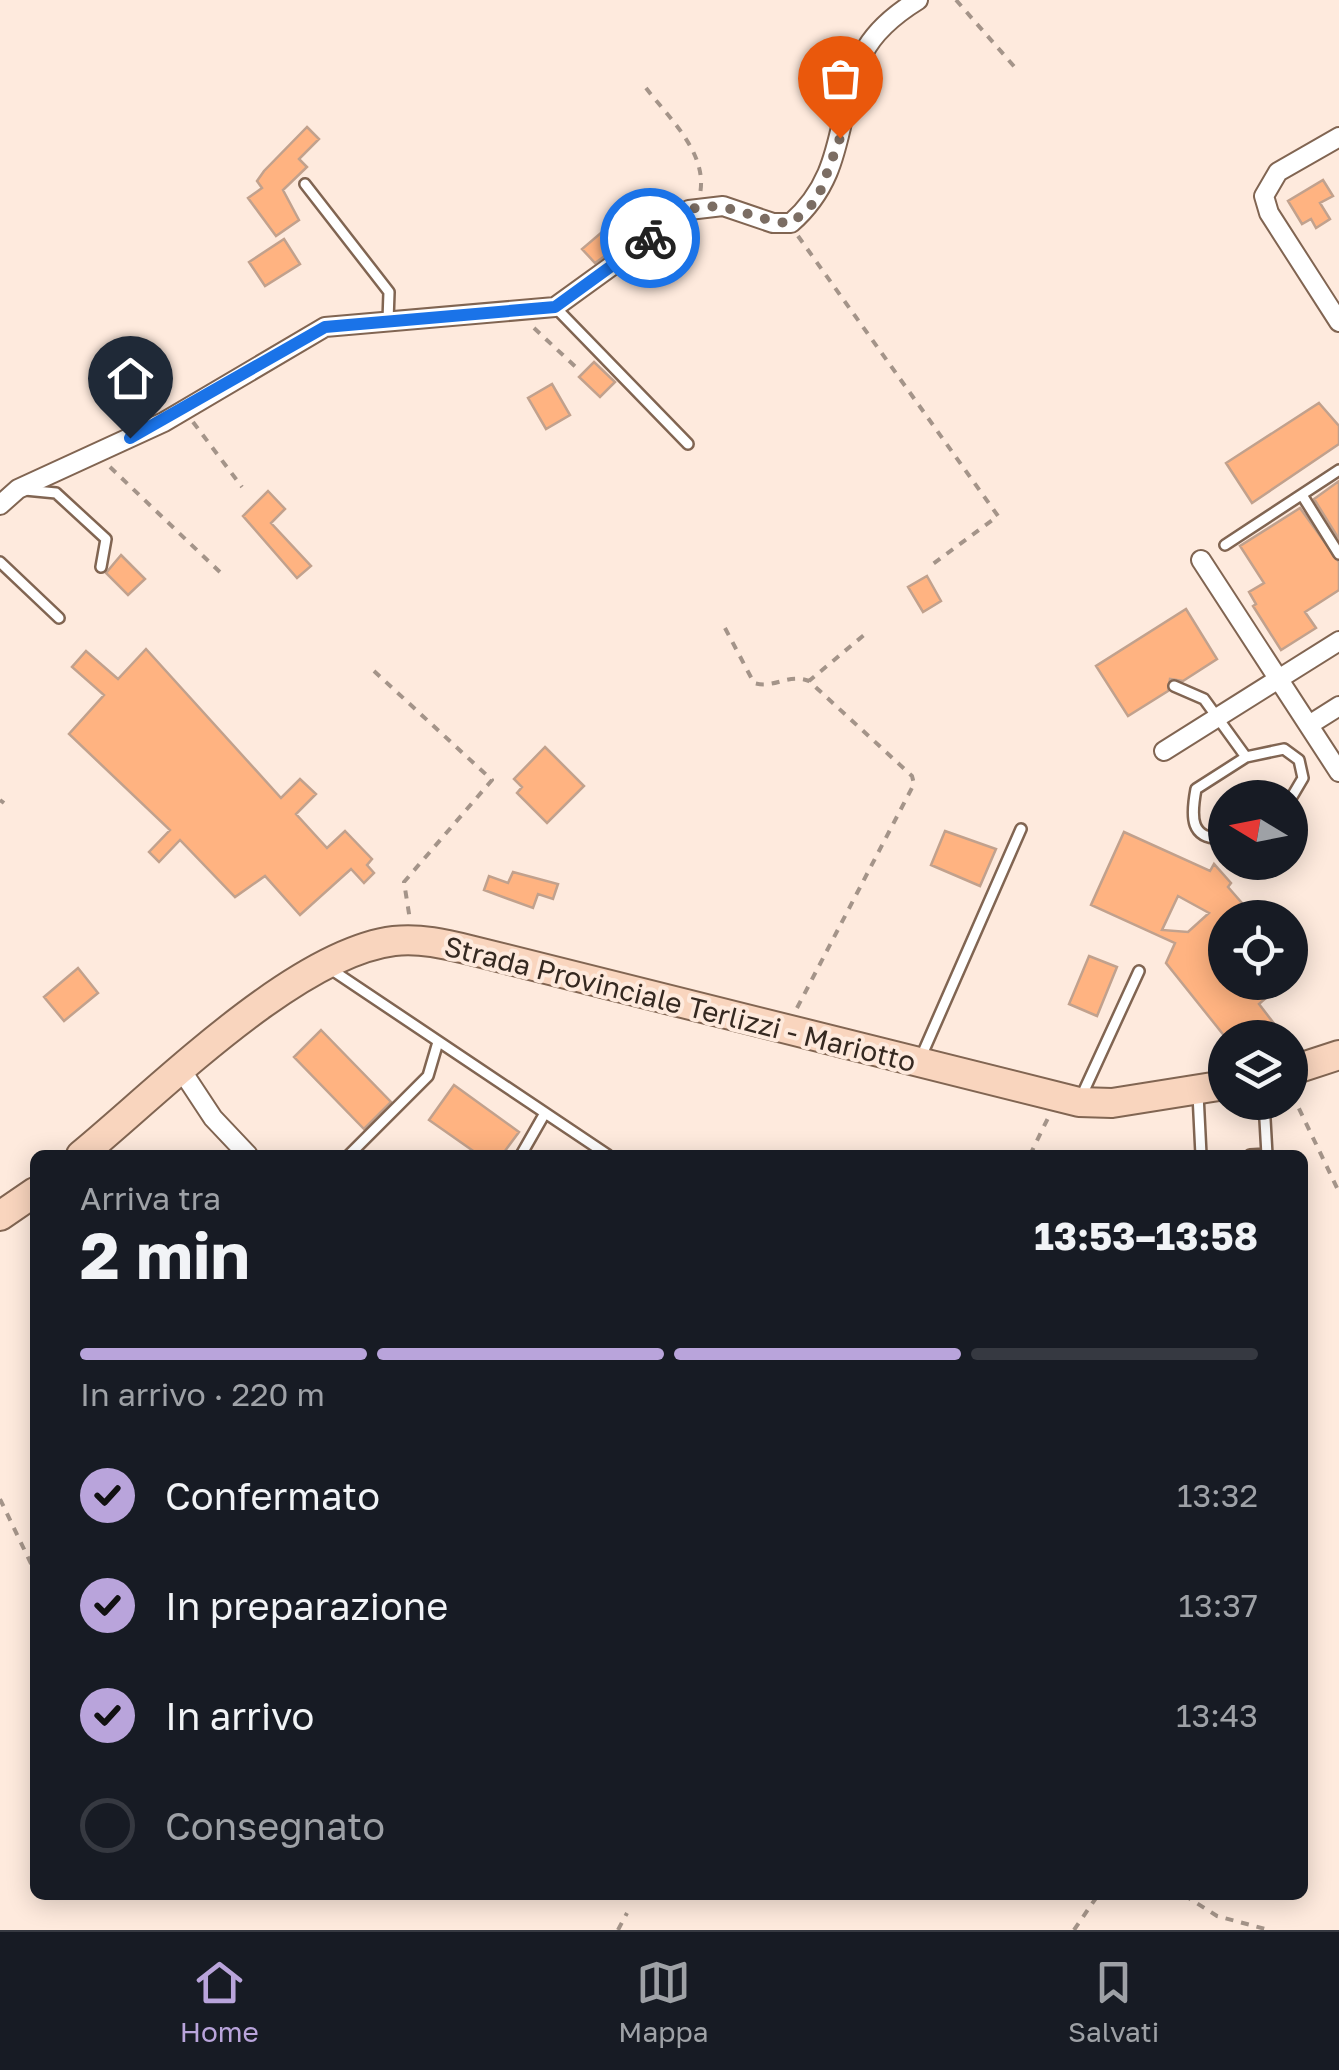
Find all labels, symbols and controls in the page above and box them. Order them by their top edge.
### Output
pin [798,36,883,139]
icon: bag [813,51,868,106]
courier [600,188,700,288]
icon: bike [623,211,678,266]
pin [88,336,173,439]
icon: home [103,351,158,406]
north arrow [1208,780,1308,880]
map controls [1208,780,1308,1120]
button: locate [1208,900,1308,1000]
street label: Strada Provinciale Terlizzi - Mariotto [441,929,919,1078]
button: layers [1208,1020,1308,1120]
text: Arriva tra [80,1179,221,1217]
text: 13:53–13:58 [1034,1213,1258,1258]
text: 2 min [80,1215,250,1293]
text: In arrivo · 220 m [80,1375,325,1413]
icon: check [80,1468,135,1523]
text: Confermato [165,1473,380,1518]
text: 13:32 [1177,1476,1258,1514]
icon: check [80,1578,135,1633]
text: In preparazione [165,1583,448,1628]
text: 13:37 [1178,1586,1258,1624]
icon: check [80,1688,135,1743]
text: In arrivo [165,1693,314,1738]
text: 13:43 [1176,1696,1258,1734]
text: Consegnato [165,1803,385,1848]
tab: Home [180,1955,259,2048]
tab: Mappa [618,1955,709,2048]
tab: Salvati [1068,1955,1159,2048]

